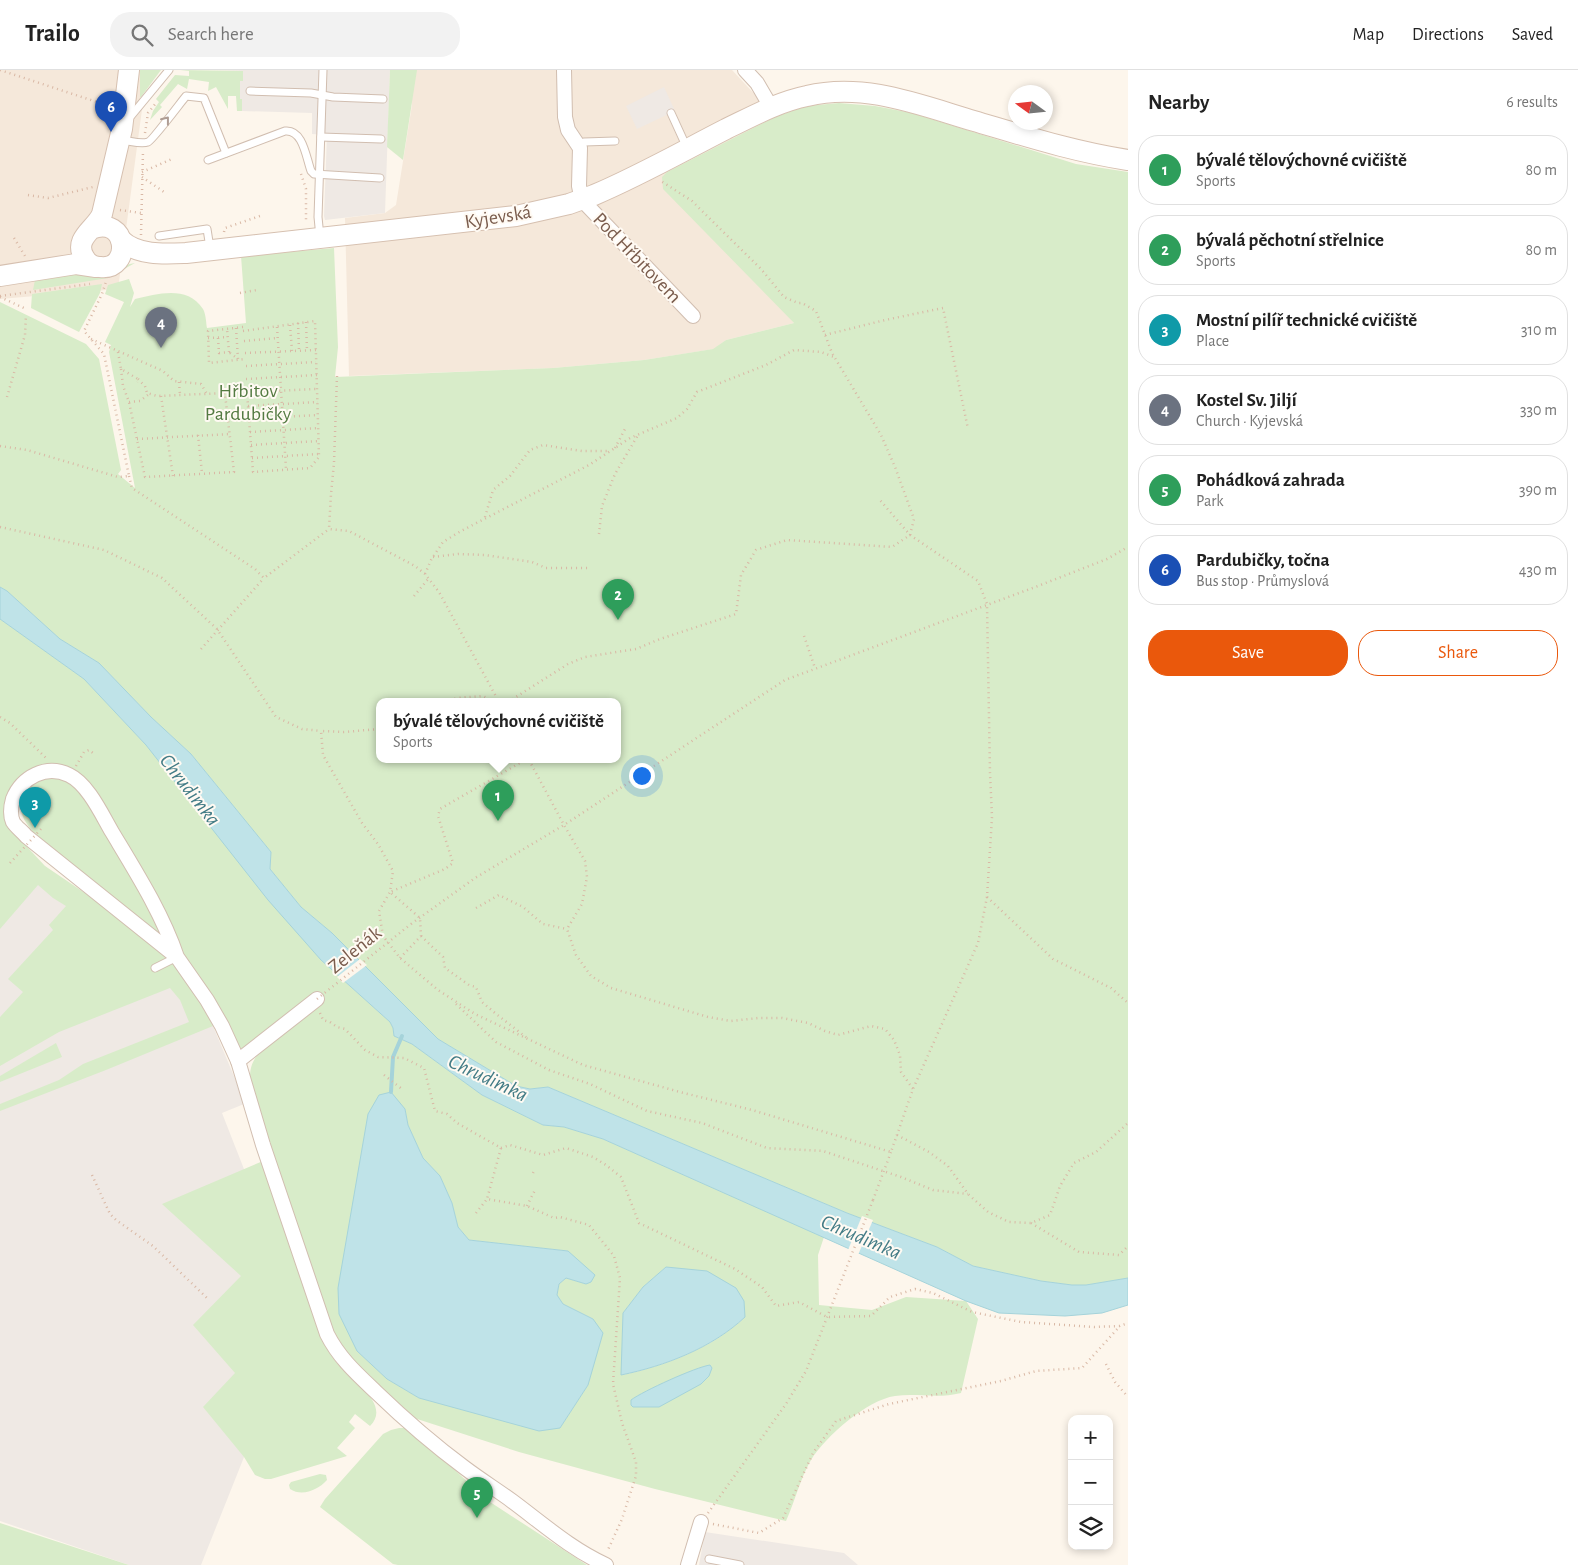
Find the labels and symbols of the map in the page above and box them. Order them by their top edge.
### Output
north arrow [1008,85,1053,130]
pin: 6 [95,91,127,132]
one-way arrow [160,117,168,126]
street label: Kyjevská [463,202,533,232]
street label: Pod Hřbitovem [589,209,685,307]
pin: 4 [145,307,177,348]
park label: Hřbitov Pardubičky [205,381,292,424]
pin: 2 [602,579,634,620]
water label: Chrudimka [156,750,224,830]
your location [629,763,655,789]
pin: 1 [482,780,514,821]
pin: 3 [19,787,51,828]
street label: Zeleňák [325,923,385,977]
water label: Chrudimka [445,1051,531,1105]
water label: Chrudimka [818,1211,904,1263]
pin: 5 [461,1477,493,1518]

